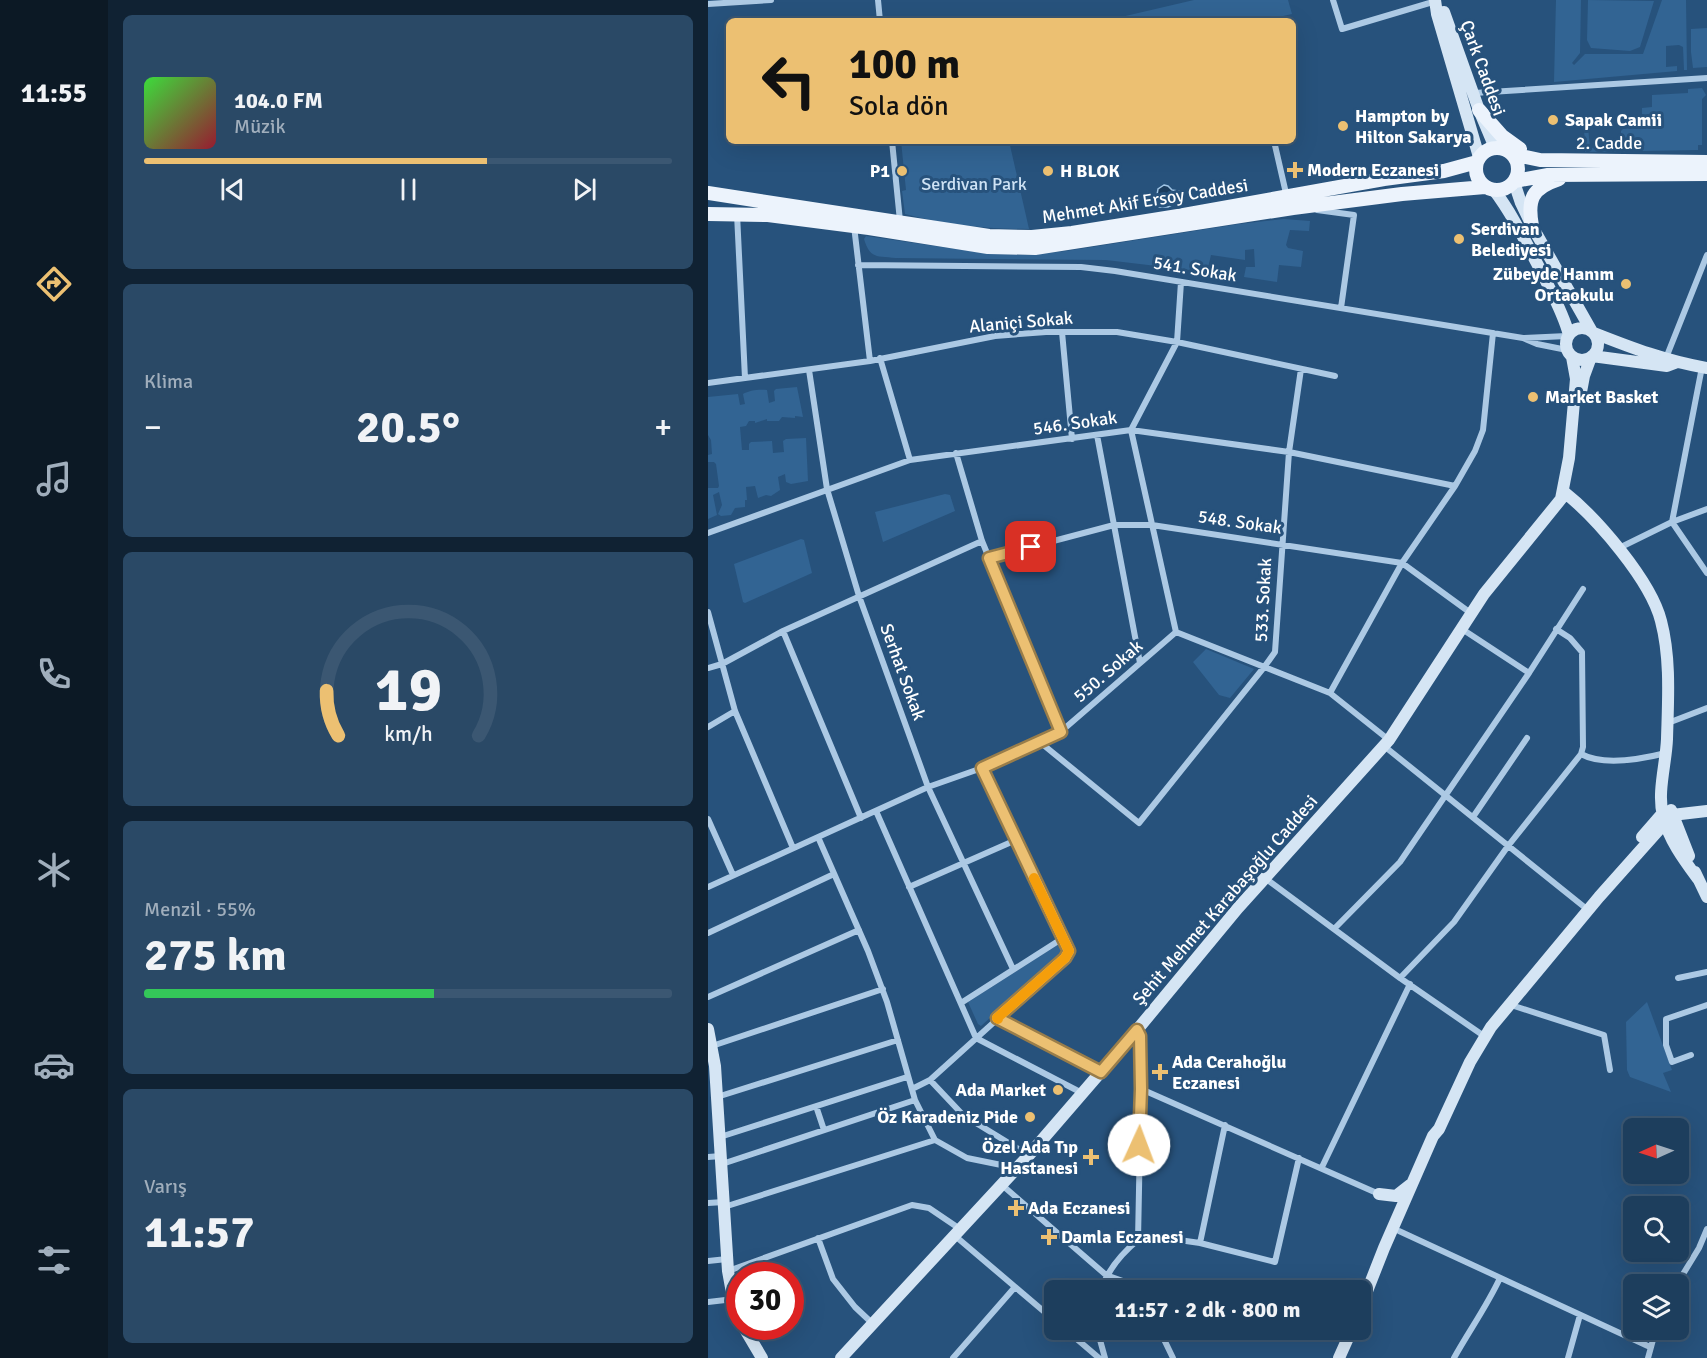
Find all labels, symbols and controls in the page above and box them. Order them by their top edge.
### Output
street label: Çark Caddesi [1456,17,1510,119]
text: 100 m [849,39,960,90]
icon: left [750,42,828,120]
text: 11:55 [21,77,87,110]
text: 104.0 FM [234,87,323,114]
text: Sola dön [849,90,949,123]
place label: Hampton by Hilton Sakarya [1355,105,1472,148]
place label: Sapak Camii [1565,109,1662,131]
marker: Sapak Camii [1546,113,1560,127]
text: Müzik [234,114,285,139]
marker: Hampton by Hilton Sakarya [1336,119,1350,133]
street label: 2. Cadde [1576,132,1642,154]
place label: Modern Eczanesi [1307,159,1439,181]
place label: P1 [870,160,890,182]
place label: H BLOK [1060,160,1121,182]
marker: Modern Eczanesi [1288,163,1302,177]
marker: P1 [895,164,909,178]
marker: H BLOK [1041,164,1055,178]
icon: previous [216,173,249,206]
icon: pause [392,173,425,206]
icon: next [568,173,601,206]
park label: Serdivan Park [921,173,1027,195]
street label: Mehmet Akif Ersoy Caddesi [1040,174,1250,228]
place label: Serdivan Belediyesi [1471,218,1551,261]
marker: Serdivan Belediyesi [1452,232,1466,246]
street label: 541. Sokak [1152,252,1238,286]
icon: directions [33,263,75,305]
place label: Zübeyde Hanım Ortaokulu [1493,263,1614,306]
marker: Zübeyde Hanım Ortaokulu [1619,277,1633,291]
street label: Alaniçi Sokak [968,307,1074,337]
text: Klima [144,369,193,394]
place label: Market Basket [1545,386,1658,408]
marker: Market Basket [1526,390,1540,404]
text: 20.5° [356,400,460,455]
street label: 546. Sokak [1032,406,1118,440]
text: − [144,407,162,448]
text: + [654,407,672,448]
icon: music [33,458,75,500]
street label: 548. Sokak [1197,505,1283,539]
pin [1005,521,1056,572]
icon: arrive [1014,530,1047,563]
street label: 533. Sokak [1250,557,1276,643]
street label: Serhat Sokak [875,621,931,723]
street label: 550. Sokak [1069,635,1147,707]
text: 19 [374,651,442,728]
icon: phone [33,653,75,695]
text: km/h [384,721,432,747]
street label: Şehit Mehmet Karabaşoğlu Caddesi [1128,790,1322,1010]
icon: climate [33,849,75,891]
text: Menzil · 55% [144,897,256,922]
text: 275 km [144,928,287,983]
icon: car [33,1044,75,1086]
place label: Ada Cerahoğlu Eczanesi [1172,1051,1286,1094]
marker: Ada Cerahoğlu Eczanesi [1153,1065,1167,1079]
place label: Ada Market [956,1079,1046,1101]
marker: Ada Market [1051,1083,1065,1097]
place label: Öz Karadeniz Pide [877,1106,1018,1128]
marker: Öz Karadeniz Pide [1023,1110,1037,1124]
position arrow [1107,1113,1171,1177]
north arrow [1623,1118,1689,1184]
map controls [1623,1118,1689,1340]
place label: Özel Ada Tıp Hastanesi [982,1136,1078,1179]
marker: Özel Ada Tıp Hastanesi [1082,1148,1100,1166]
text: Varış [144,1174,187,1199]
button: search [1623,1196,1689,1262]
place label: Ada Eczanesi [1028,1197,1130,1219]
marker: Ada Eczanesi [1009,1201,1023,1215]
text: 11:57 [144,1205,254,1260]
place label: Damla Eczanesi [1061,1226,1184,1248]
marker: Damla Eczanesi [1042,1230,1056,1244]
icon: filters [33,1239,75,1281]
speed limit sign: 30 [726,1262,804,1340]
button: layers [1623,1274,1689,1340]
text: 11:57 · 2 dk · 800 m [1114,1296,1301,1323]

